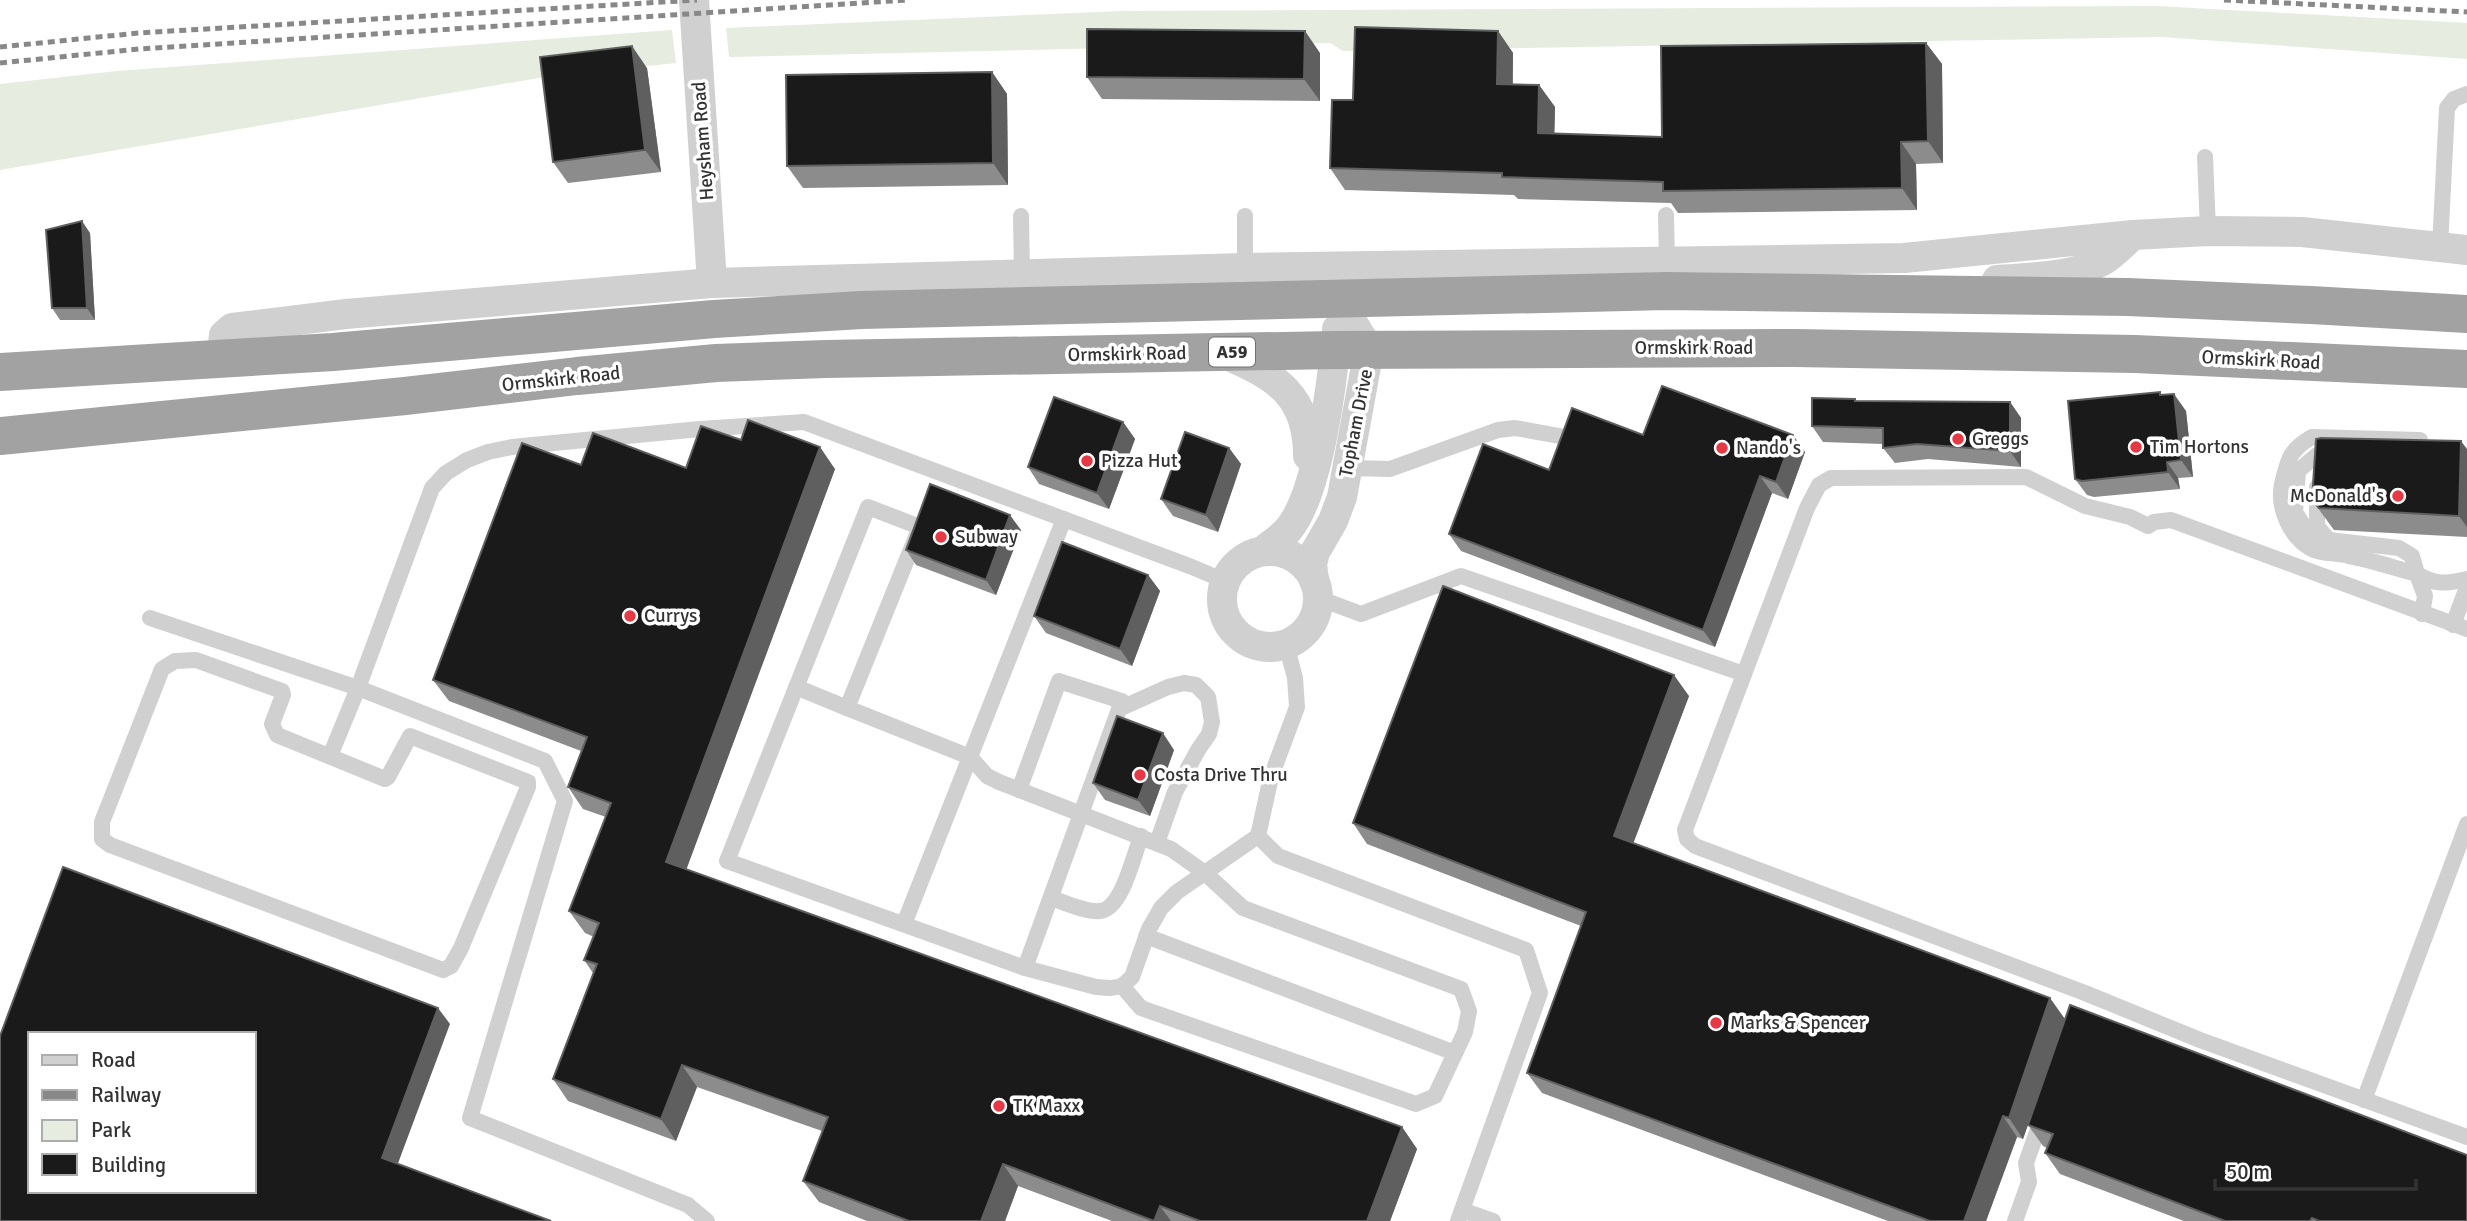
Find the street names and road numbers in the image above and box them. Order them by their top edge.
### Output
street label: Heysham Road [687,81,719,201]
street label: Ormskirk Road [1635,336,1753,360]
road number: A59 [1209,338,1255,366]
street label: Ormskirk Road [1067,341,1187,367]
street label: Ormskirk Road [2201,345,2321,375]
street label: Ormskirk Road [501,361,621,397]
street label: Topham Drive [1334,367,1378,479]

